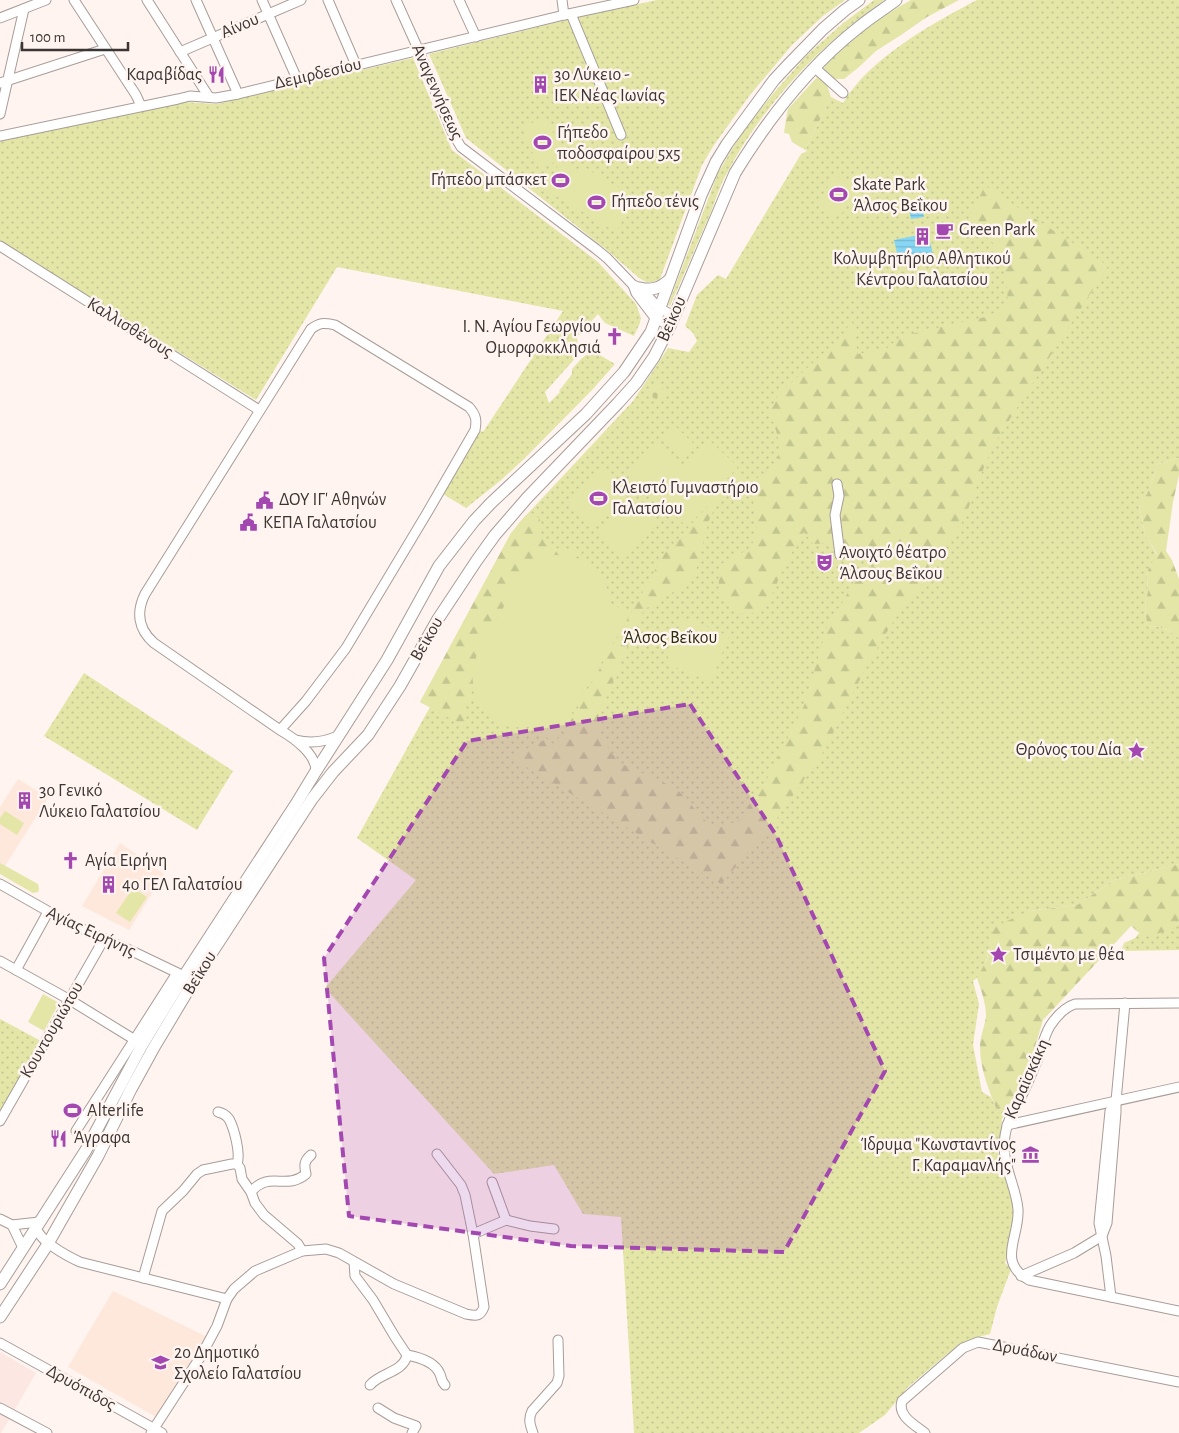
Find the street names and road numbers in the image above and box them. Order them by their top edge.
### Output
street label: Αίνου [218,9,262,42]
street label: Αναγεννήσεως [408,42,466,142]
street label: Δεμιρδεσίου [272,54,363,93]
street label: Βεΐκου [654,294,690,344]
street label: Καλλισθένους [84,295,176,361]
street label: Βεΐκου [407,614,447,664]
street label: Αγίας Ειρήνης [44,903,139,960]
street label: Βεΐκου [180,948,220,998]
street label: Κουντουριώτου [17,979,87,1081]
street label: Καραϊσκάκη [1001,1036,1053,1122]
street label: Δρυάδων [991,1336,1059,1366]
street label: Δρυόπιδος [43,1362,119,1414]

